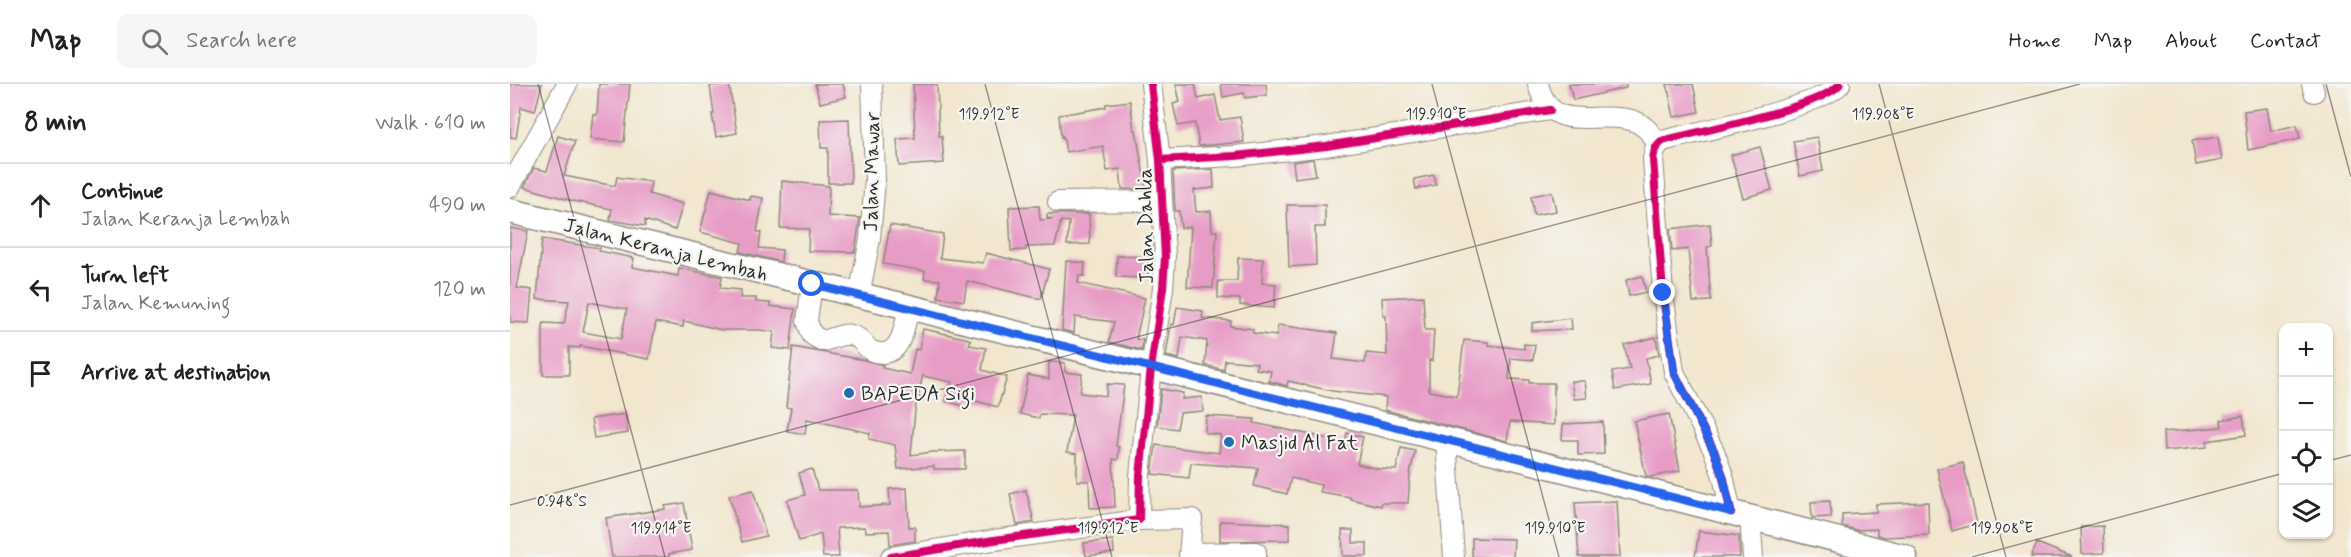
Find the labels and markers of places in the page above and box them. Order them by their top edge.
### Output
place label: BAPEDA Sigi [861,381,975,410]
marker: BAPEDA Sigi [842,386,856,400]
place label: Masjid Al Fat [1241,430,1358,457]
marker: Masjid Al Fat [1222,435,1236,449]

